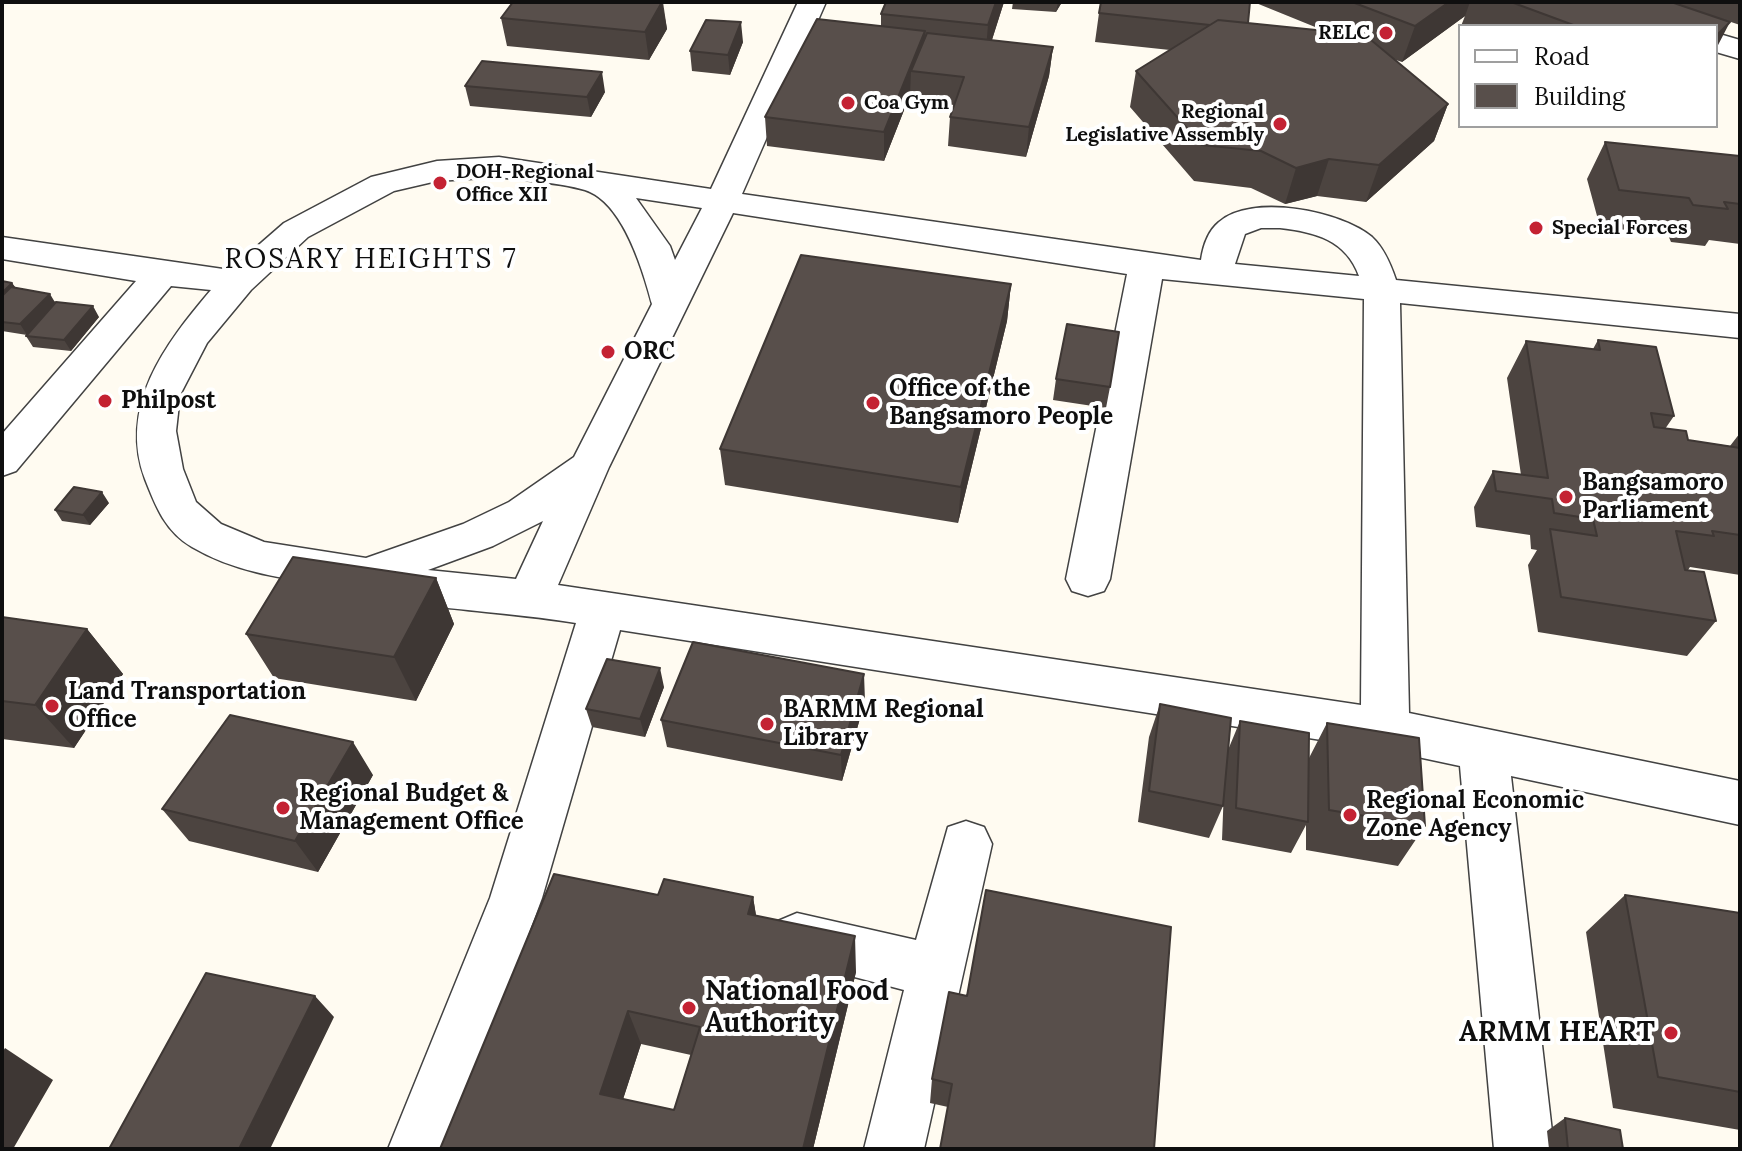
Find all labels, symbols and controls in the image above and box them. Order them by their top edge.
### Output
place label: RELC [1318,21,1370,45]
marker: RELC [1377,24,1395,42]
legend [1458,24,1718,128]
text: Road [1534,41,1590,72]
text: Building [1534,81,1625,112]
place label: Coa Gym [864,91,949,115]
marker: Coa Gym [839,94,857,112]
place label: Regional Legislative Assembly [1065,100,1264,147]
marker: Regional Legislative Assembly [1271,115,1289,133]
place label: DOH-Regional Office XII [456,160,594,207]
marker: DOH-Regional Office XII [431,174,449,192]
place label: Special Forces [1552,216,1688,240]
marker: Special Forces [1527,219,1545,237]
district label: ROSARY HEIGHTS 7 [224,243,518,277]
place label: ORC [624,338,675,366]
marker: ORC [599,343,617,361]
place label: Office of the Bangsamoro People [889,375,1113,431]
place label: Philpost [121,387,216,415]
marker: Philpost [96,392,114,410]
marker: Office of the Bangsamoro People [864,394,882,412]
place label: Bangsamoro Parliament [1582,469,1724,525]
marker: Bangsamoro Parliament [1557,488,1575,506]
place label: Land Transportation Office [68,678,306,734]
place label: BARMM Regional Library [783,696,984,752]
marker: Land Transportation Office [43,697,61,715]
marker: BARMM Regional Library [758,715,776,733]
place label: Regional Budget & Management Office [299,780,524,836]
place label: Regional Economic Zone Agency [1366,787,1584,843]
marker: Regional Budget & Management Office [274,799,292,817]
marker: Regional Economic Zone Agency [1341,806,1359,824]
place label: National Food Authority [705,975,889,1041]
marker: National Food Authority [680,999,698,1017]
place label: ARMM HEART [1459,1016,1655,1050]
marker: ARMM HEART [1662,1024,1680,1042]

